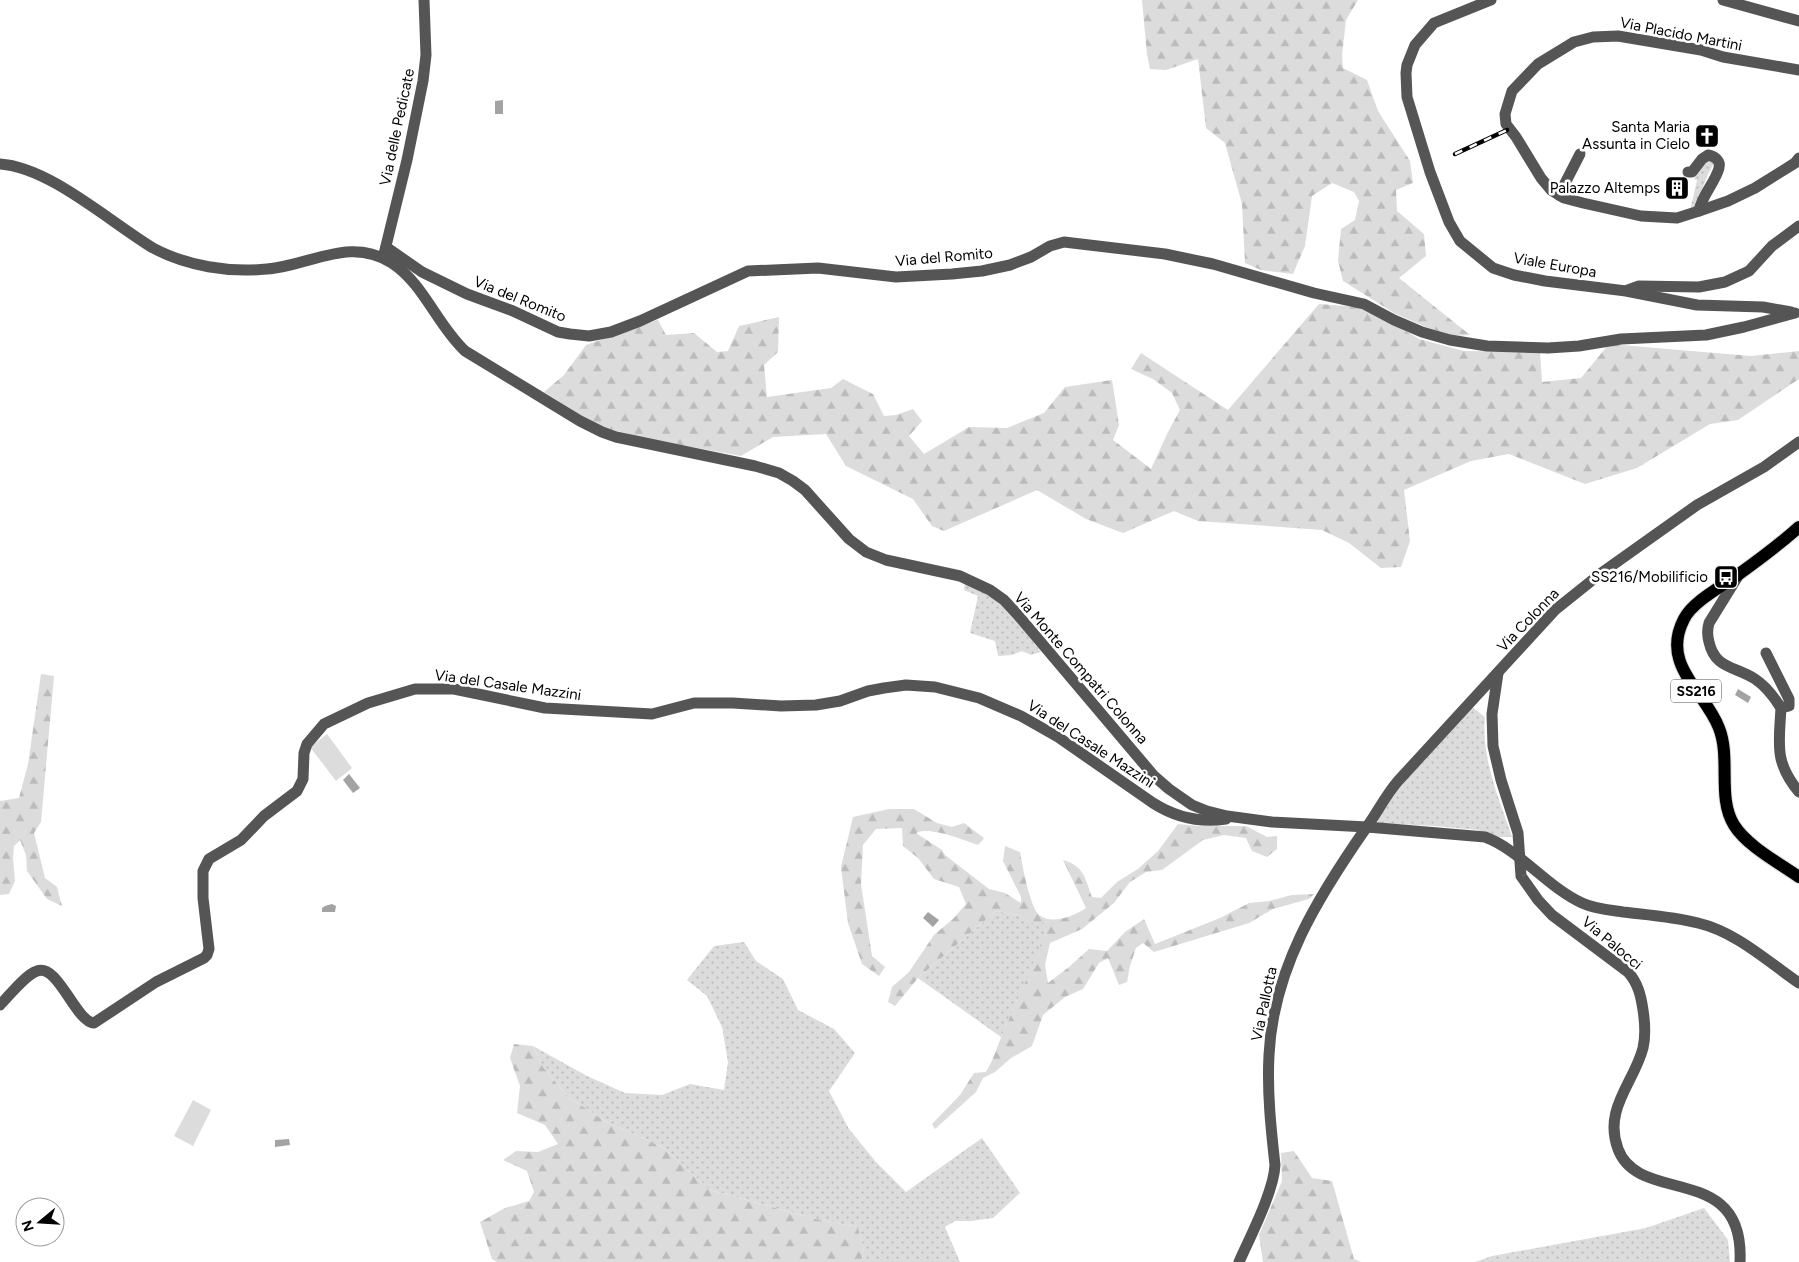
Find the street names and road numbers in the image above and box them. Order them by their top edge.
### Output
street label: Via Placido Martini [1618,13,1744,55]
street label: Via delle Pedicate [376,67,418,187]
street label: Via del Romito [894,244,994,270]
street label: Viale Europa [1512,249,1598,281]
street label: Via del Romito [471,272,569,326]
street label: Via Colonna [1493,585,1563,655]
street label: Via Monte Compatri Colonna [1010,588,1152,748]
street label: Via del Casale Mazzini [434,666,582,704]
road number: SS216 [1671,679,1721,702]
street label: Via del Casale Mazzini [1024,696,1158,792]
street label: Via Palocci [1578,913,1646,973]
street label: Via Pallotta [1247,965,1281,1043]

